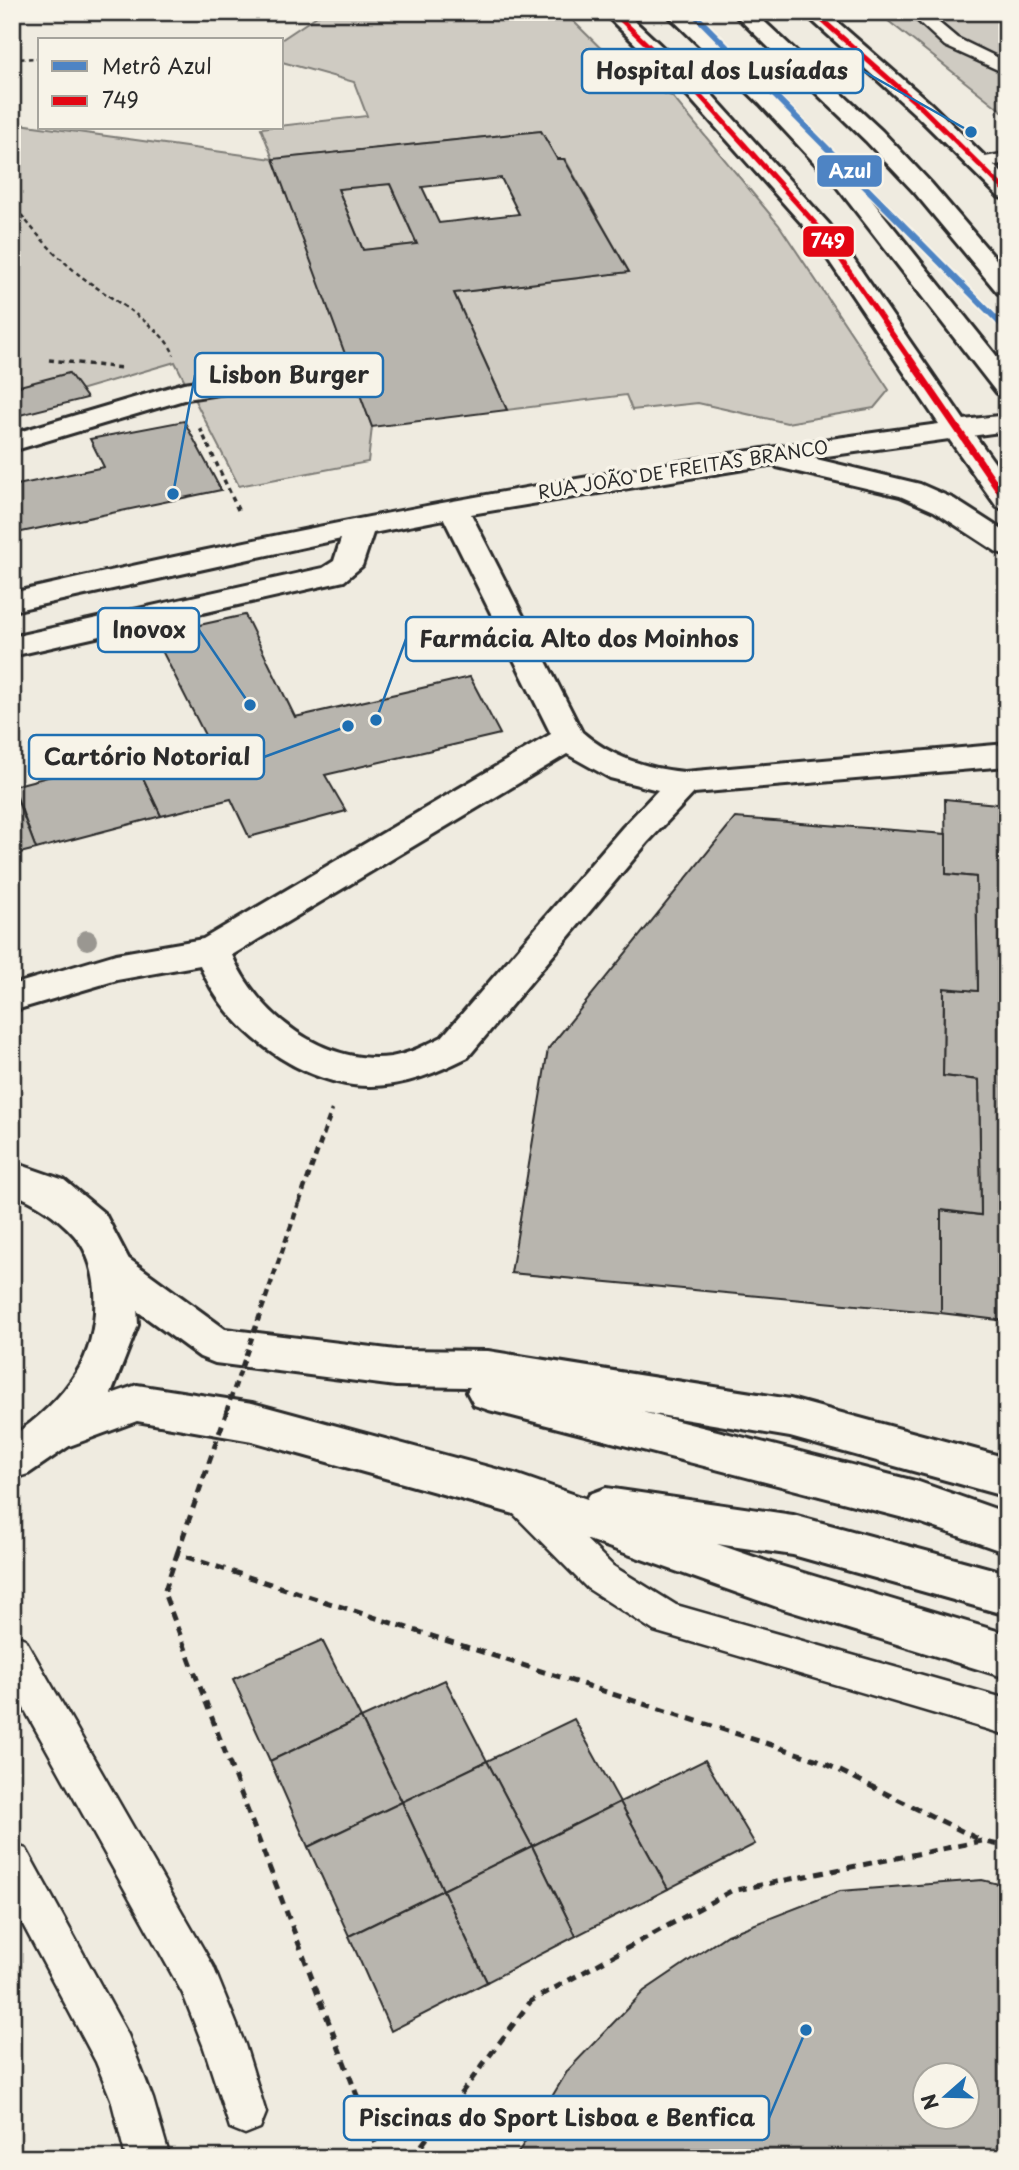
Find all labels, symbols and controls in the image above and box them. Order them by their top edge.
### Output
legend [38,38,284,130]
text: Metrô Azul [102,49,212,81]
callout: Hospital dos Lusíadas [582,49,863,93]
text: Hospital dos Lusíadas [596,52,848,87]
text: 749 [102,83,139,115]
line badge: Azul [816,154,883,188]
text: Azul [829,156,871,184]
line badge: 749 [802,225,855,258]
text: 749 [811,226,845,254]
callout: Lisbon Burger [195,353,383,397]
text: Lisbon Burger [209,356,369,391]
street label: RUA JOÃO DE FREITAS BRANCO [536,432,830,505]
callout: Inovox [98,608,199,652]
text: Inovox [112,611,186,646]
callout: Farmácia Alto dos Moinhos [406,617,753,661]
text: Farmácia Alto dos Moinhos [419,620,739,655]
callout: Cartório Notorial [29,735,264,779]
text: Cartório Notorial [44,738,250,773]
north arrow [911,2062,981,2132]
text: N [913,2090,945,2114]
callout: Piscinas do Sport Lisboa e Benfica [344,2096,769,2140]
text: Piscinas do Sport Lisboa e Benfica [359,2099,755,2134]

